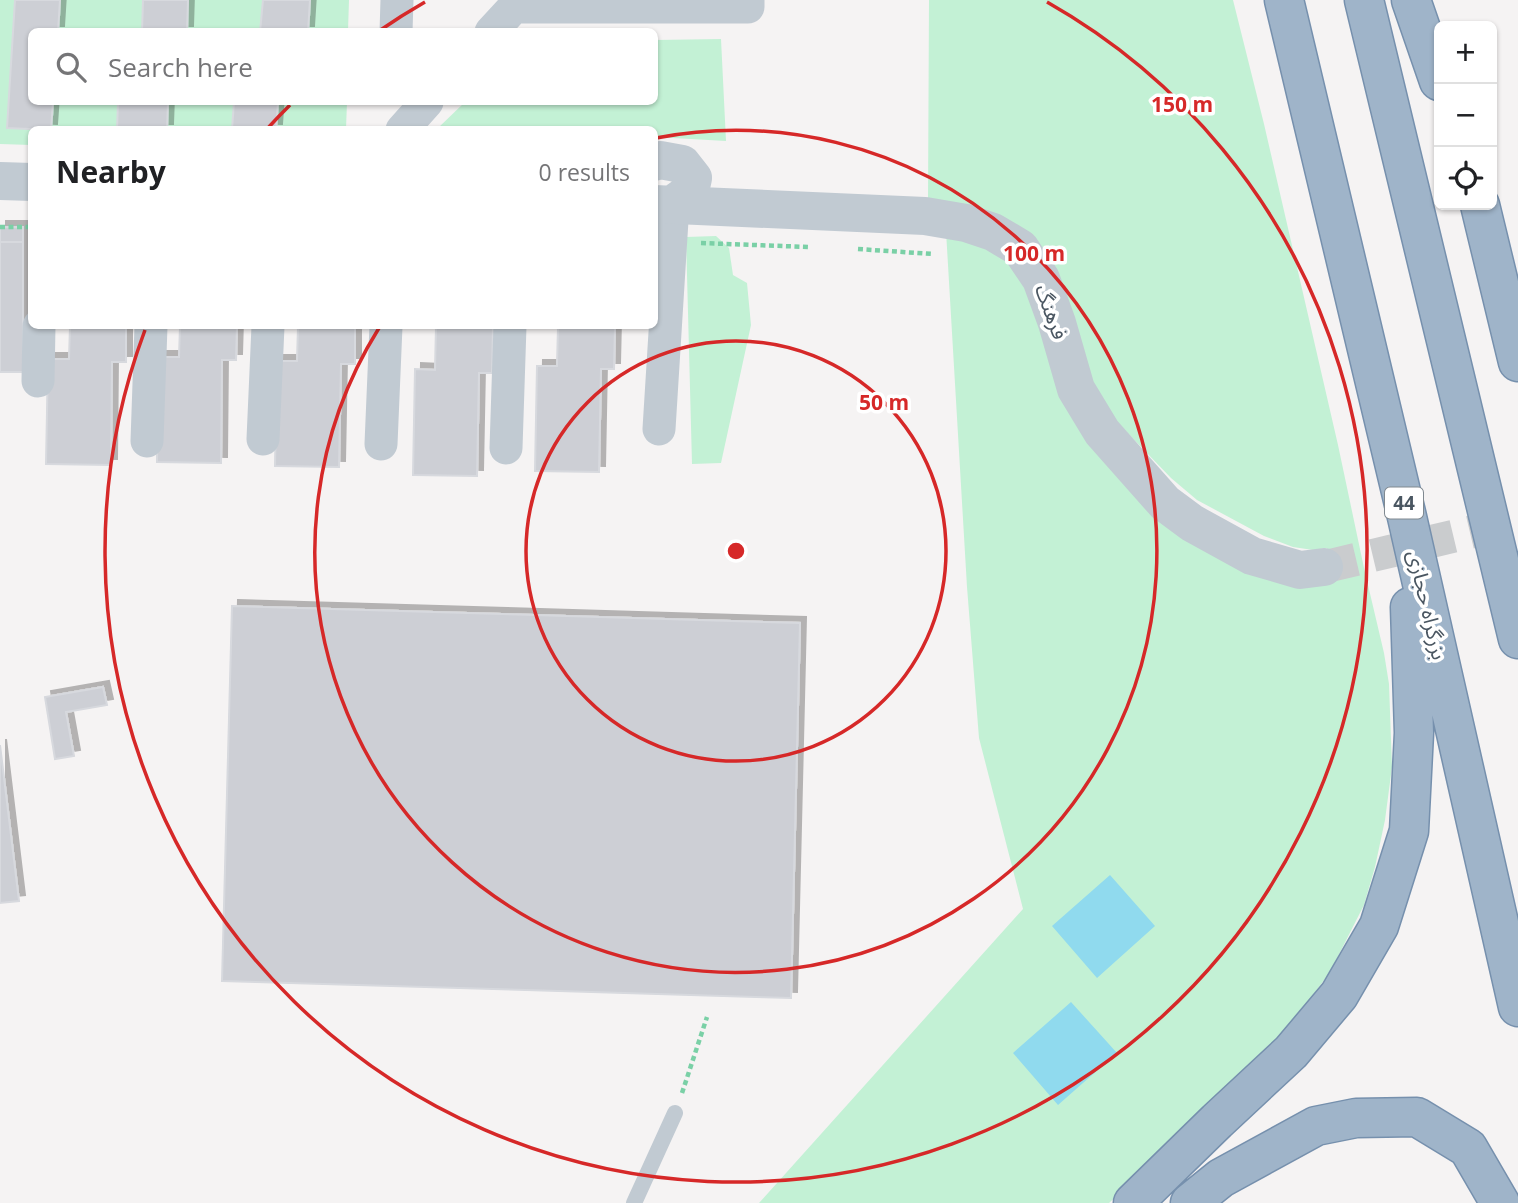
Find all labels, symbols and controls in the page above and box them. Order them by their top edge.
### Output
map controls [1434,21,1497,210]
button: + [1434,21,1497,84]
search box [28,28,658,105]
icon: search [52,48,90,86]
text: Search here [108,49,253,85]
button: − [1434,84,1497,147]
text: 150 m [1151,90,1213,118]
button: locate [1434,147,1497,210]
text: Nearby [56,151,166,192]
text: 0 results [539,156,630,188]
text: 100 m [1003,239,1065,267]
street label: فرهنگ [1029,280,1075,343]
text: 50 m [859,388,909,416]
road number: 44 [1385,488,1423,518]
centre of rings [724,539,748,563]
street label: بزرگراه حجازی [1402,547,1454,662]

